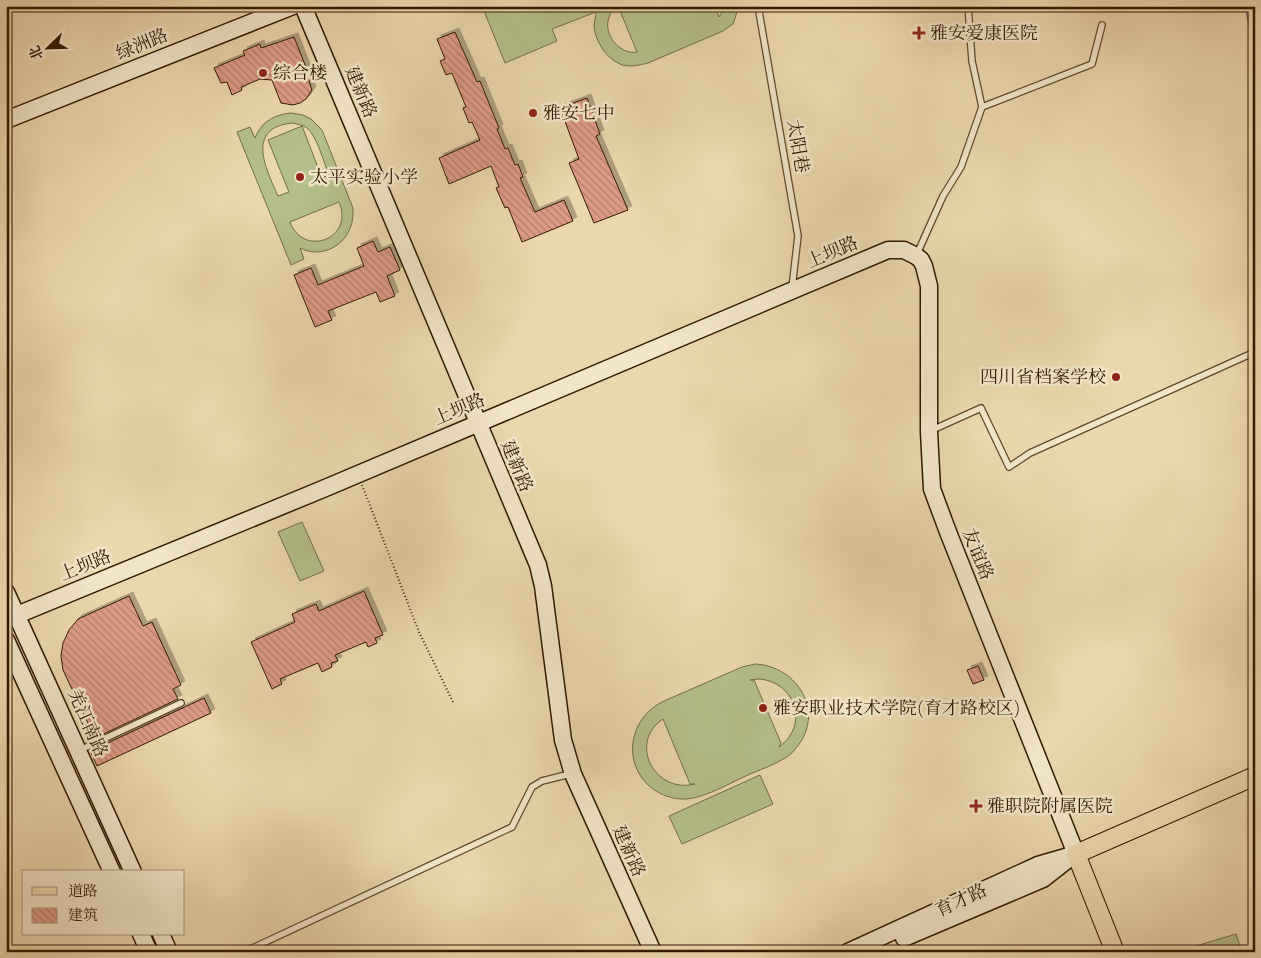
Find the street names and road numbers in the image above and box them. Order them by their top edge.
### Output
street label: 绿洲路 [113,25,171,63]
street label: 建新路 [341,63,381,121]
street label: 太阳巷 [783,118,813,174]
street label: 上坝路 [803,232,861,272]
street label: 上坝路 [430,389,488,429]
street label: 建新路 [497,437,537,495]
street label: 友谊路 [959,525,997,583]
street label: 上坝路 [56,546,114,584]
street label: 羌江南路 [64,686,112,760]
street label: 建新路 [609,822,649,880]
street label: 育才路 [932,880,990,920]

